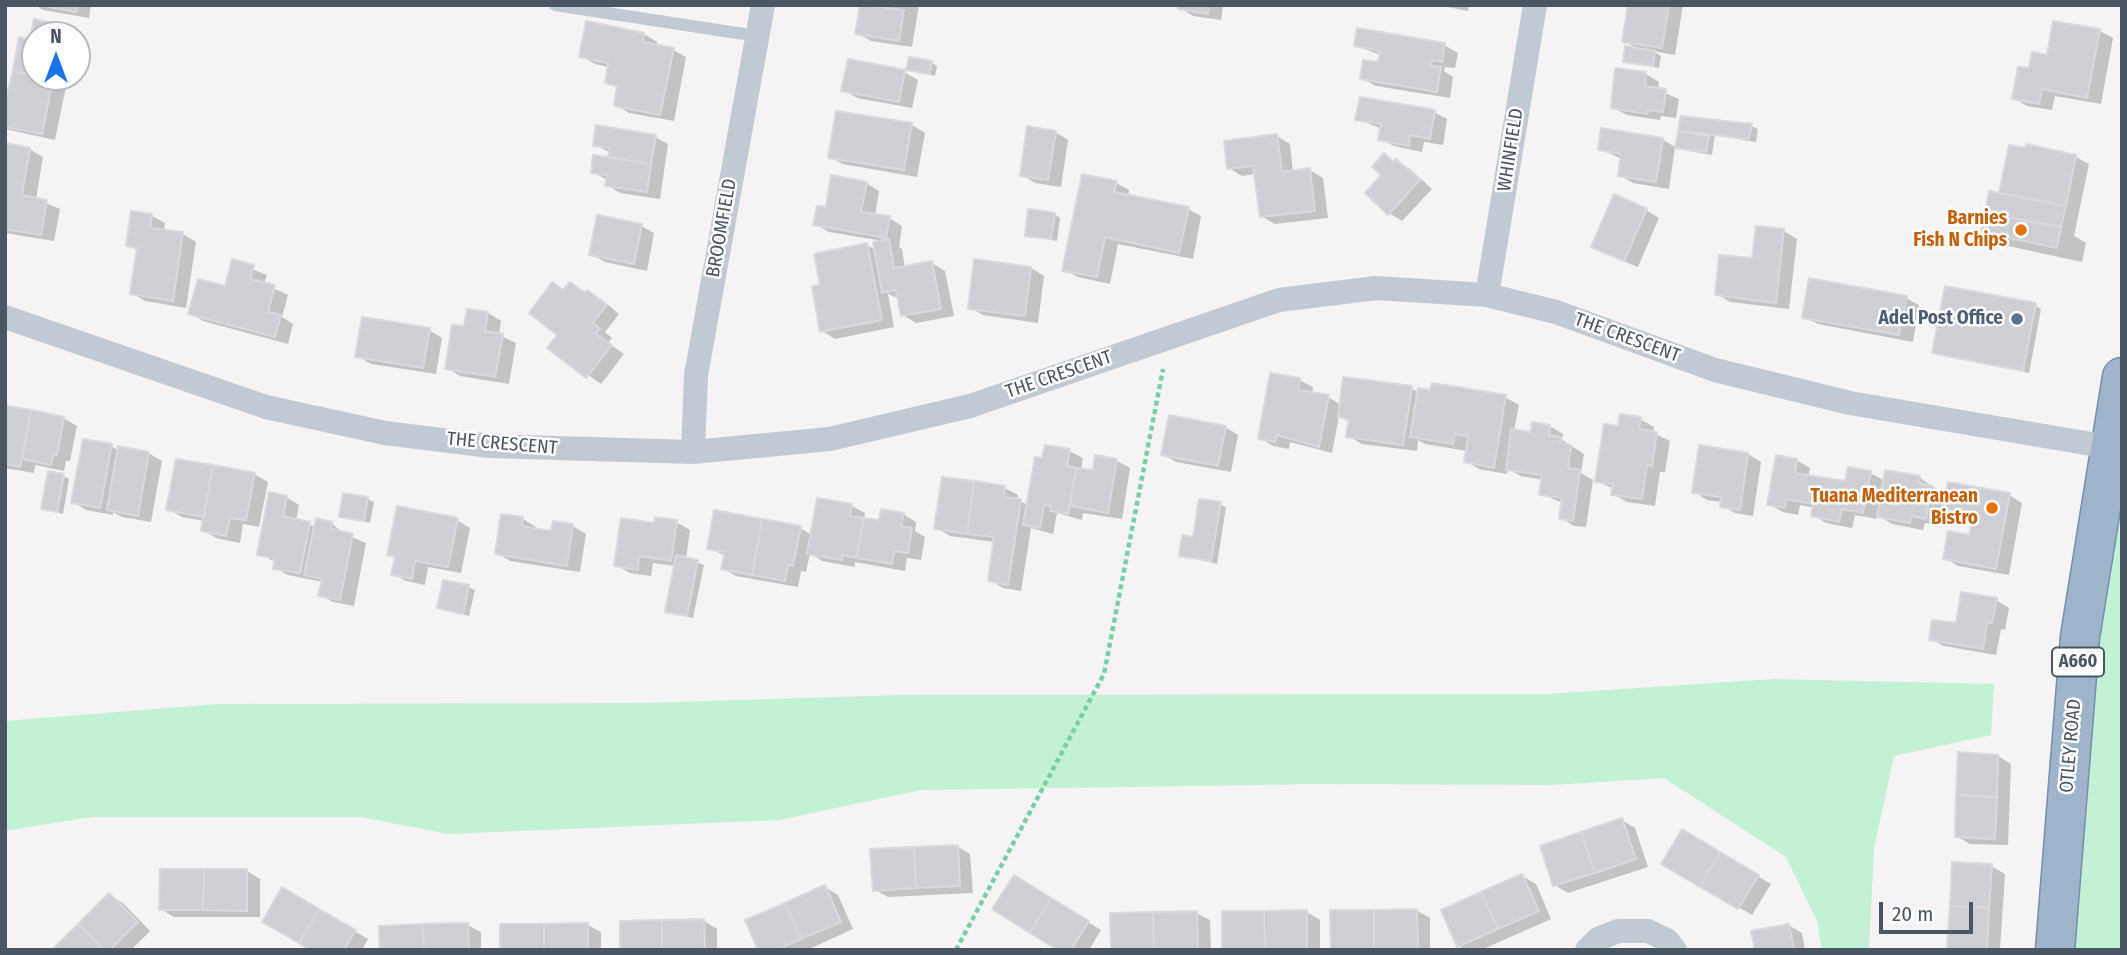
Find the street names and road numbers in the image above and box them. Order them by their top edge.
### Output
street label: WHINFIELD [1493,107,1529,193]
street label: BROOMFIELD [702,177,742,279]
street label: THE CRESCENT [1571,308,1683,368]
street label: THE CRESCENT [1003,346,1115,404]
street label: THE CRESCENT [446,428,558,460]
road number: A660 [2052,648,2104,676]
street label: OTLEY ROAD [2056,698,2086,794]

